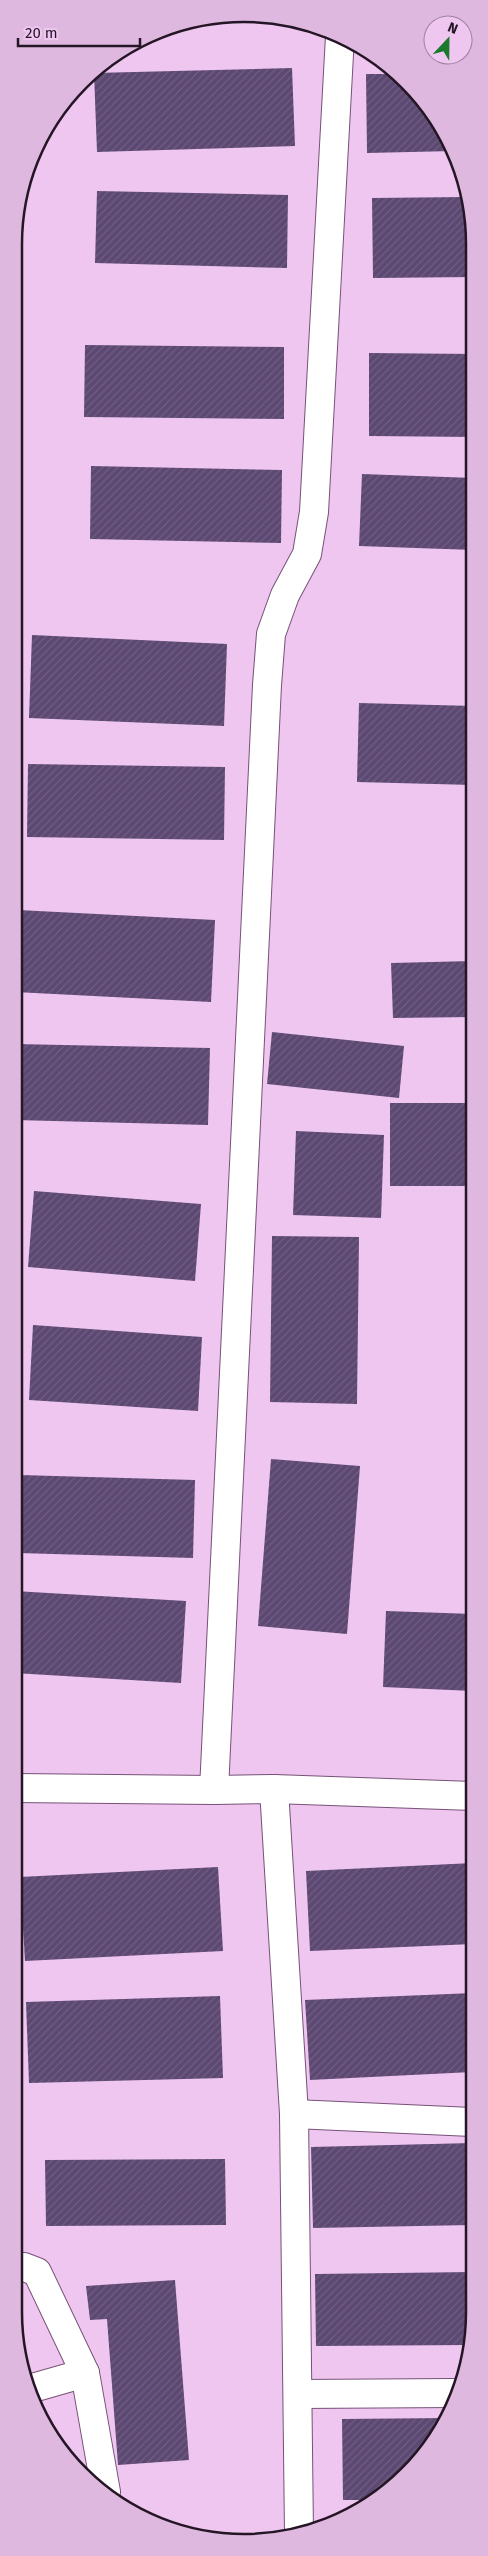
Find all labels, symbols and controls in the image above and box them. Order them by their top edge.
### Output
scale bar [18,15,140,47]
north arrow [423,15,473,65]
text: N [445,19,460,38]
text: 20 m [25,24,58,42]

